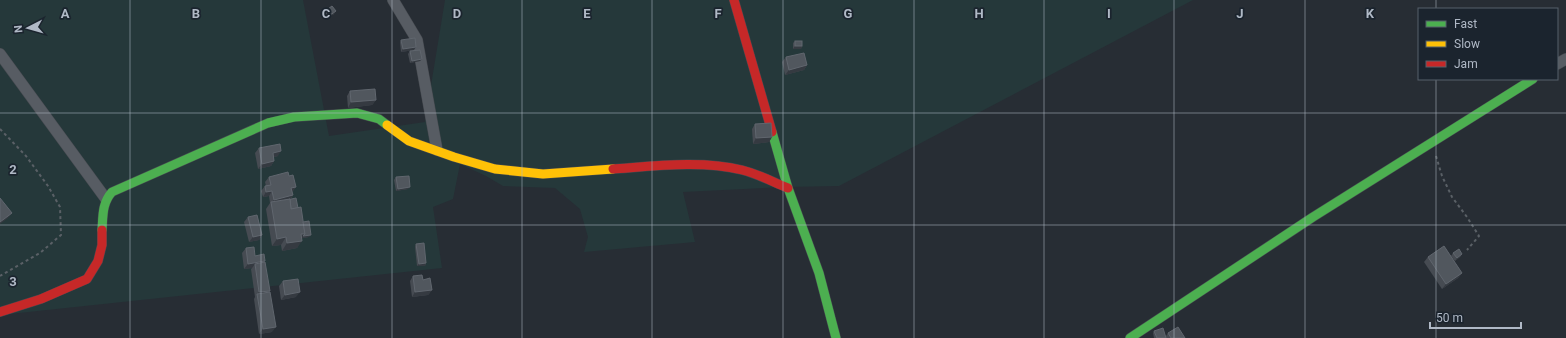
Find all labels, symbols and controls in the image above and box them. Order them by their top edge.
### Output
text: A [61,6,70,21]
text: B [192,6,200,21]
text: C [322,6,331,21]
text: D [453,6,461,21]
text: E [583,6,591,21]
text: F [714,6,722,21]
text: G [844,6,853,21]
text: H [974,6,984,21]
text: I [1107,6,1111,21]
text: J [1236,6,1244,21]
text: K [1366,6,1375,21]
north arrow [8,8,48,48]
legend [1418,8,1558,80]
text: Fast [1454,17,1477,31]
text: N [12,24,25,34]
text: Slow [1454,37,1480,51]
text: Jam [1454,57,1478,71]
text: 2 [9,162,17,177]
text: 3 [9,274,17,289]
scale bar [1430,304,1521,330]
text: 50 m [1436,311,1463,325]

